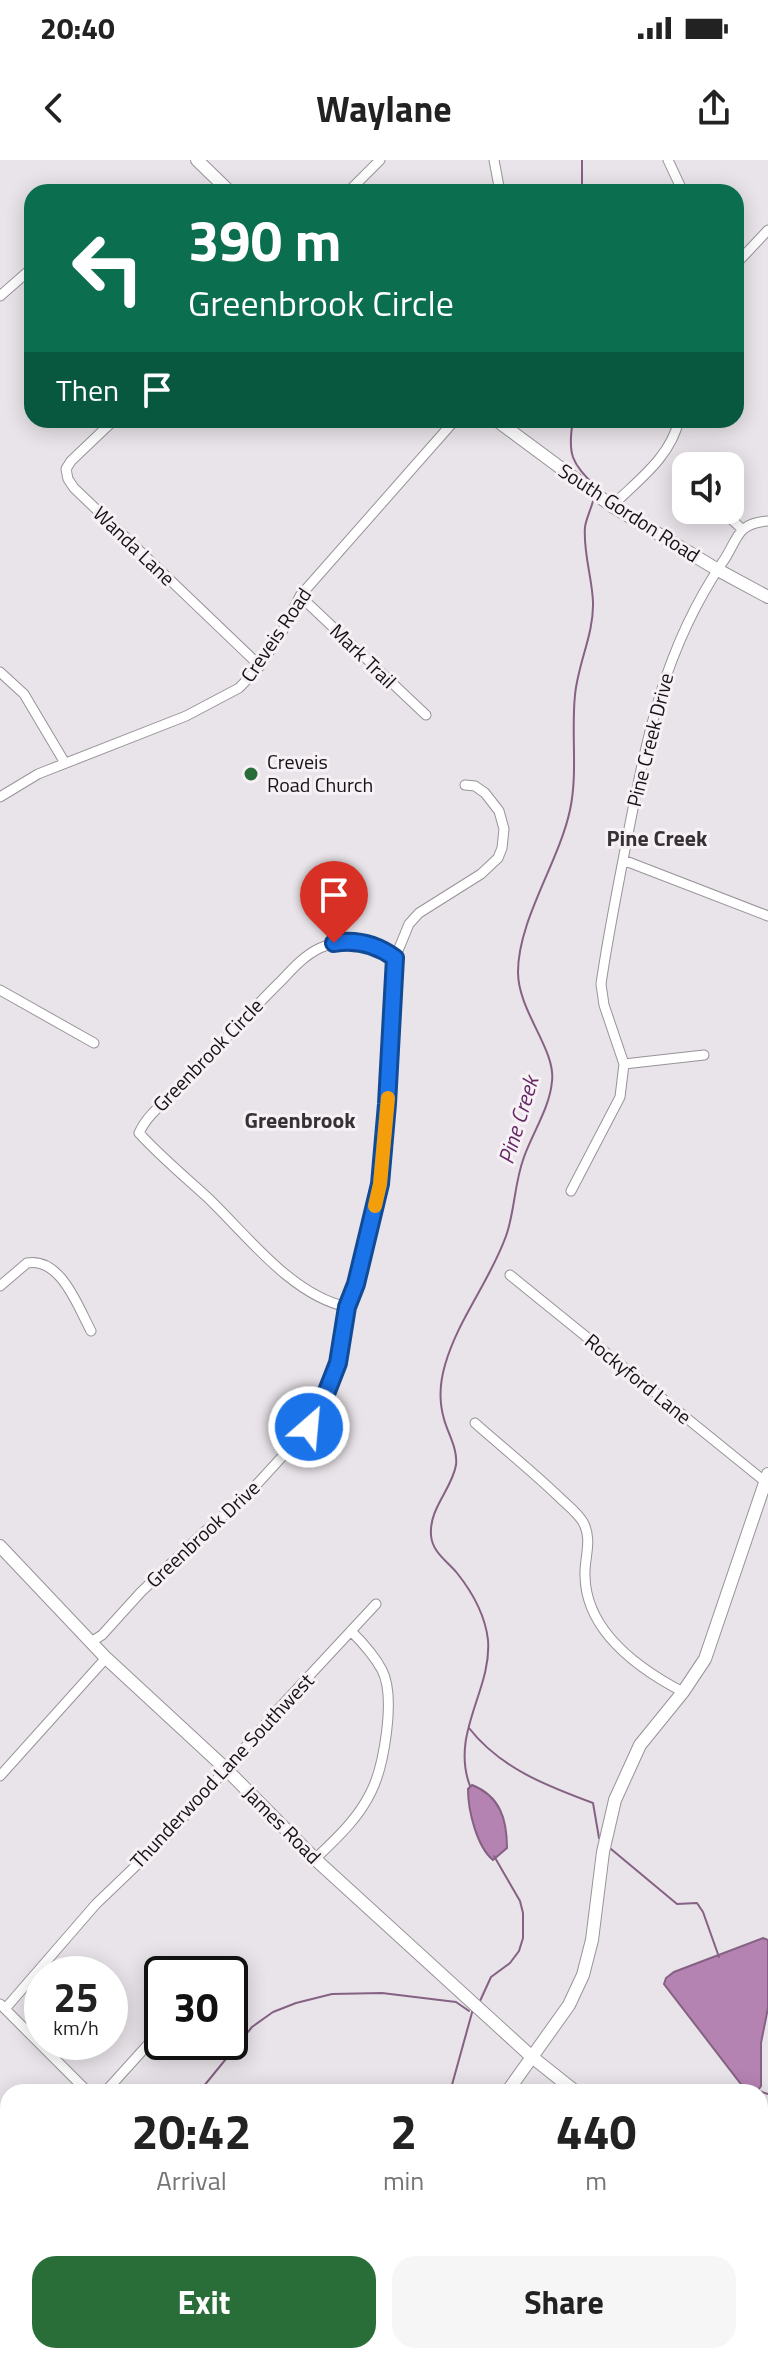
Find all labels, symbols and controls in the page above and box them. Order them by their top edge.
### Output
text: 20:40 [40,5,115,51]
text: Waylane [316,81,452,136]
icon: back [32,86,76,130]
icon: share [692,86,736,130]
text: 390 m [188,198,341,283]
icon: left [56,216,160,320]
text: Greenbrook Circle [188,275,454,330]
text: Then [56,367,119,413]
icon: arrive [135,368,179,412]
map controls [672,452,744,524]
button: sound [672,452,744,524]
street label: South Gordon Road [552,455,706,570]
street label: Wanda Lane [86,498,182,593]
street label: Creveis Road [232,581,319,688]
street label: Mark Trail [323,616,404,695]
street label: Pine Creek Drive [618,670,681,810]
place label: Creveis Road Church [267,746,373,800]
marker: Creveis Road Church [242,765,260,783]
district label: Pine Creek [607,821,708,855]
pin [300,861,368,943]
icon: arrive [312,873,356,917]
street label: Greenbrook Circle [145,991,270,1119]
water label: Pine Creek [489,1070,548,1168]
district label: Greenbrook [244,1103,356,1137]
street label: Rockyford Lane [578,1326,698,1431]
position arrow [267,1385,351,1469]
street label: Greenbrook Drive [139,1472,267,1595]
street label: Thunderwood Lane Southwest [122,1666,321,1875]
street label: James Road [236,1778,329,1871]
speed limit sign: 30 [144,1956,248,2060]
text: 25 [54,1967,98,2028]
text: km/h [53,2012,99,2043]
text: 20:42 [132,2095,251,2168]
text: 2 [390,2095,417,2168]
text: 440 [556,2095,636,2168]
text: Arrival [156,2161,227,2200]
text: min [383,2161,424,2200]
text: m [585,2161,607,2200]
button: Exit [32,2256,376,2348]
button: Share [392,2256,736,2348]

